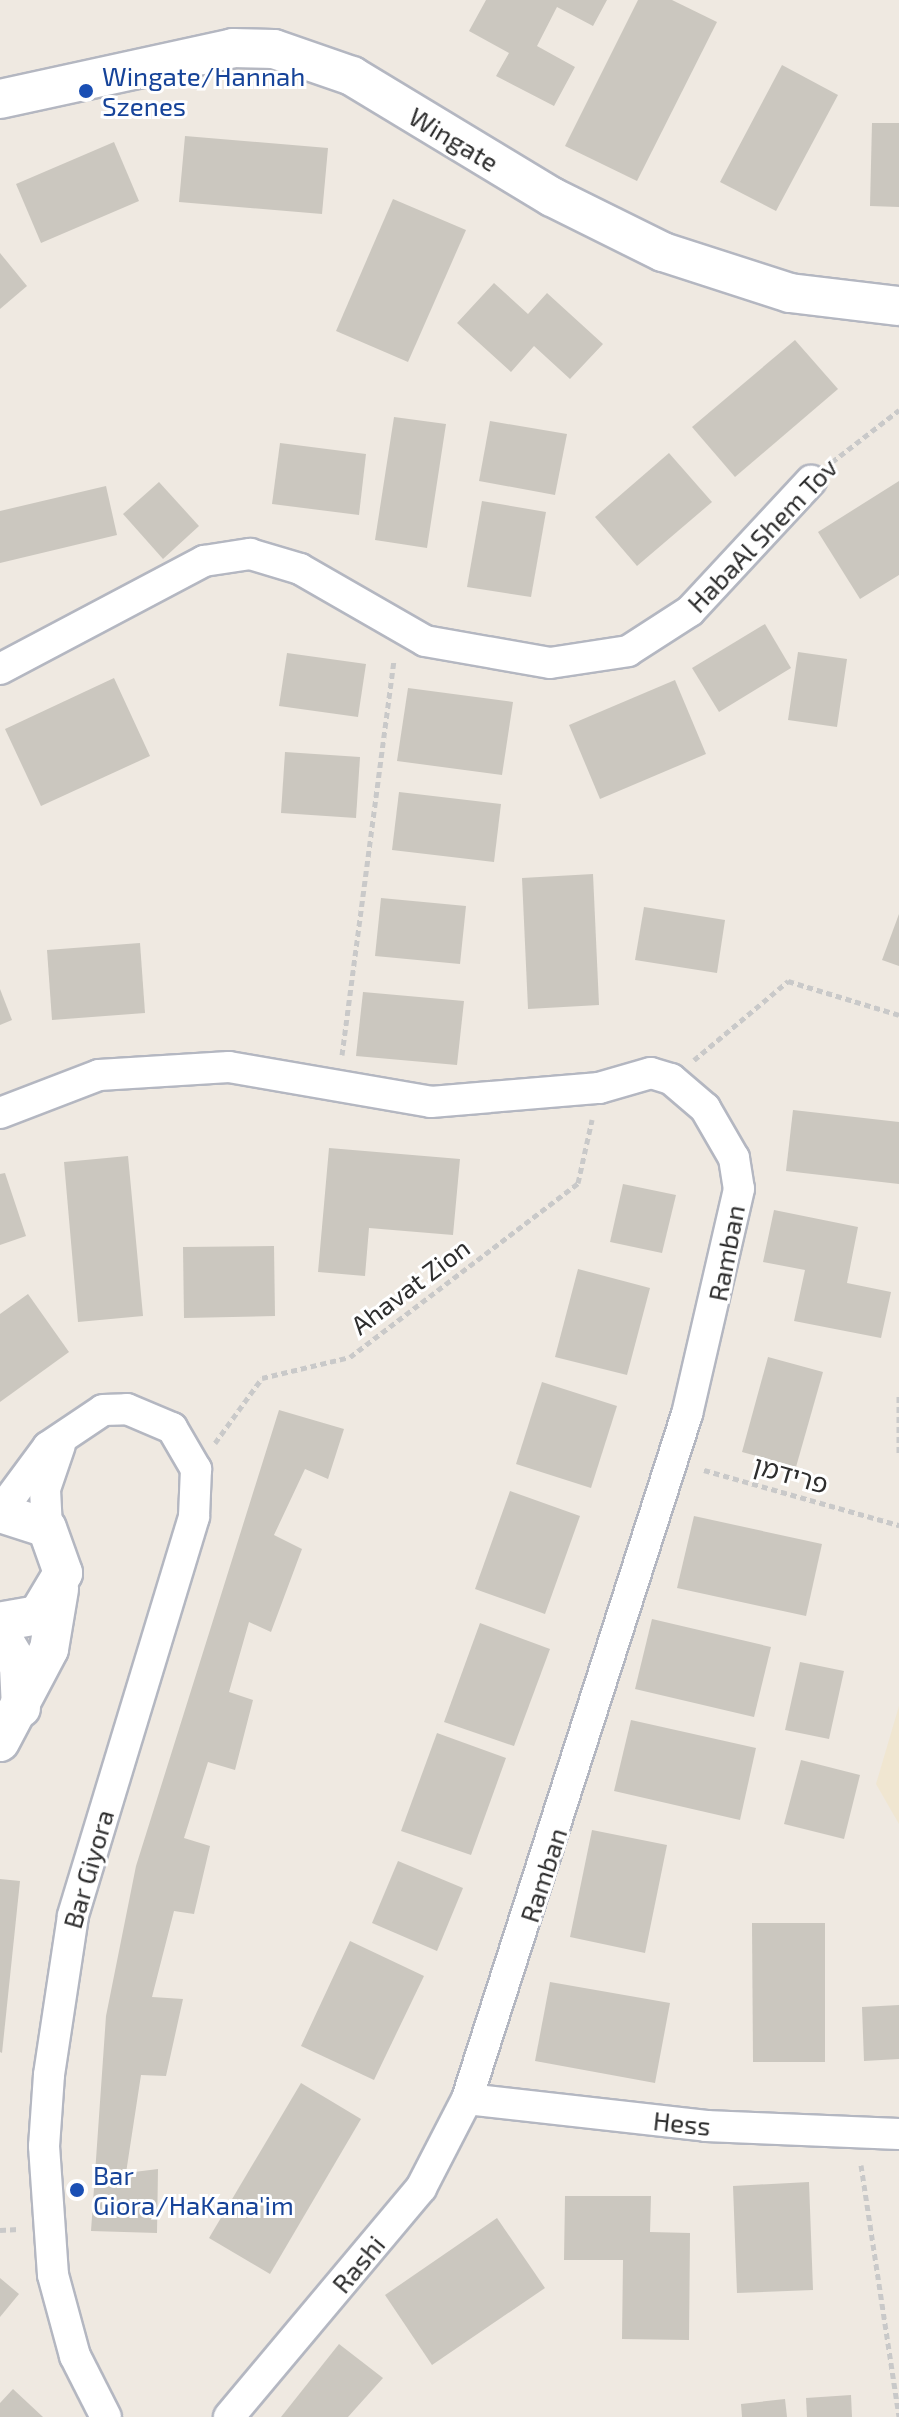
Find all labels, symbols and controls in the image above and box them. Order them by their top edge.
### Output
place label: Wingate/Hannah Szenes [102,60,305,122]
marker: Wingate/Hannah Szenes [77,82,95,100]
street label: Wingate [404,100,504,178]
street label: HabaAl Shem Tov [680,451,844,619]
street label: Ramban [701,1202,751,1304]
street label: Ahavat Zion [345,1231,475,1341]
street label: פרידמן [750,1448,832,1500]
street label: Bar Giyora [56,1806,120,1932]
street label: Ramban [513,1824,573,1926]
street label: Hess [652,2104,712,2142]
place label: Bar Giora/HaKana'im [93,2159,294,2220]
marker: Bar Giora/HaKana'im [68,2181,86,2199]
street label: Rashi [325,2229,391,2299]

